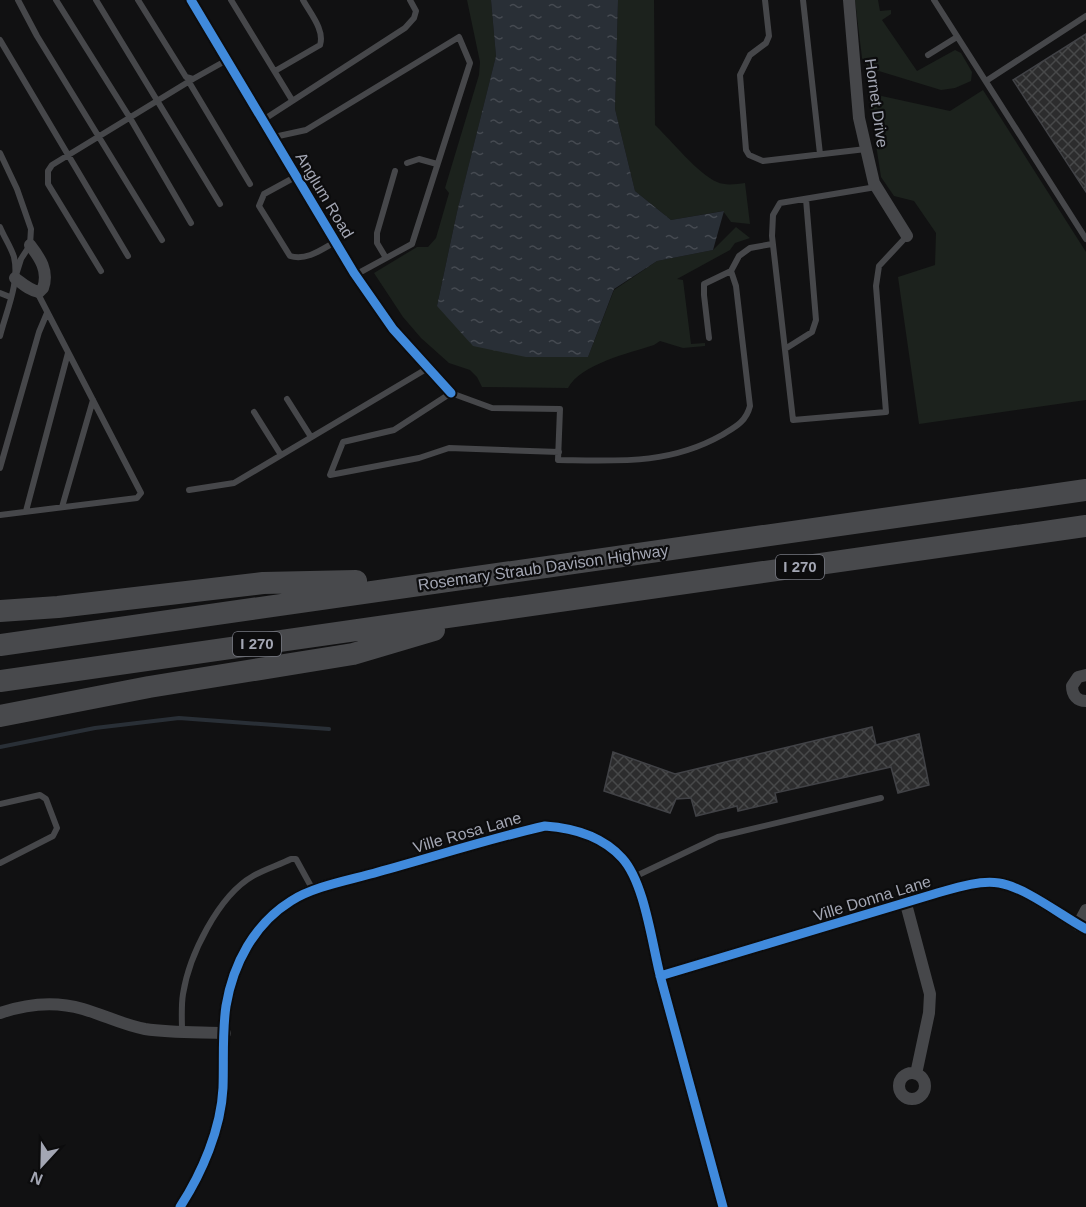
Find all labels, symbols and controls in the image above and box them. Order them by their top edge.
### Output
street label: Hornet Drive [862,57,891,149]
street label: Anglum Road [292,149,357,241]
street label: Rosemary Straub Davison Highway [417,542,669,593]
road number: I 270 [776,555,824,579]
road number: I 270 [233,632,281,656]
street label: Ville Rosa Lane [411,809,523,856]
street label: Ville Donna Lane [812,873,933,924]
north arrow [12,1135,72,1195]
text: N [28,1168,45,1188]

